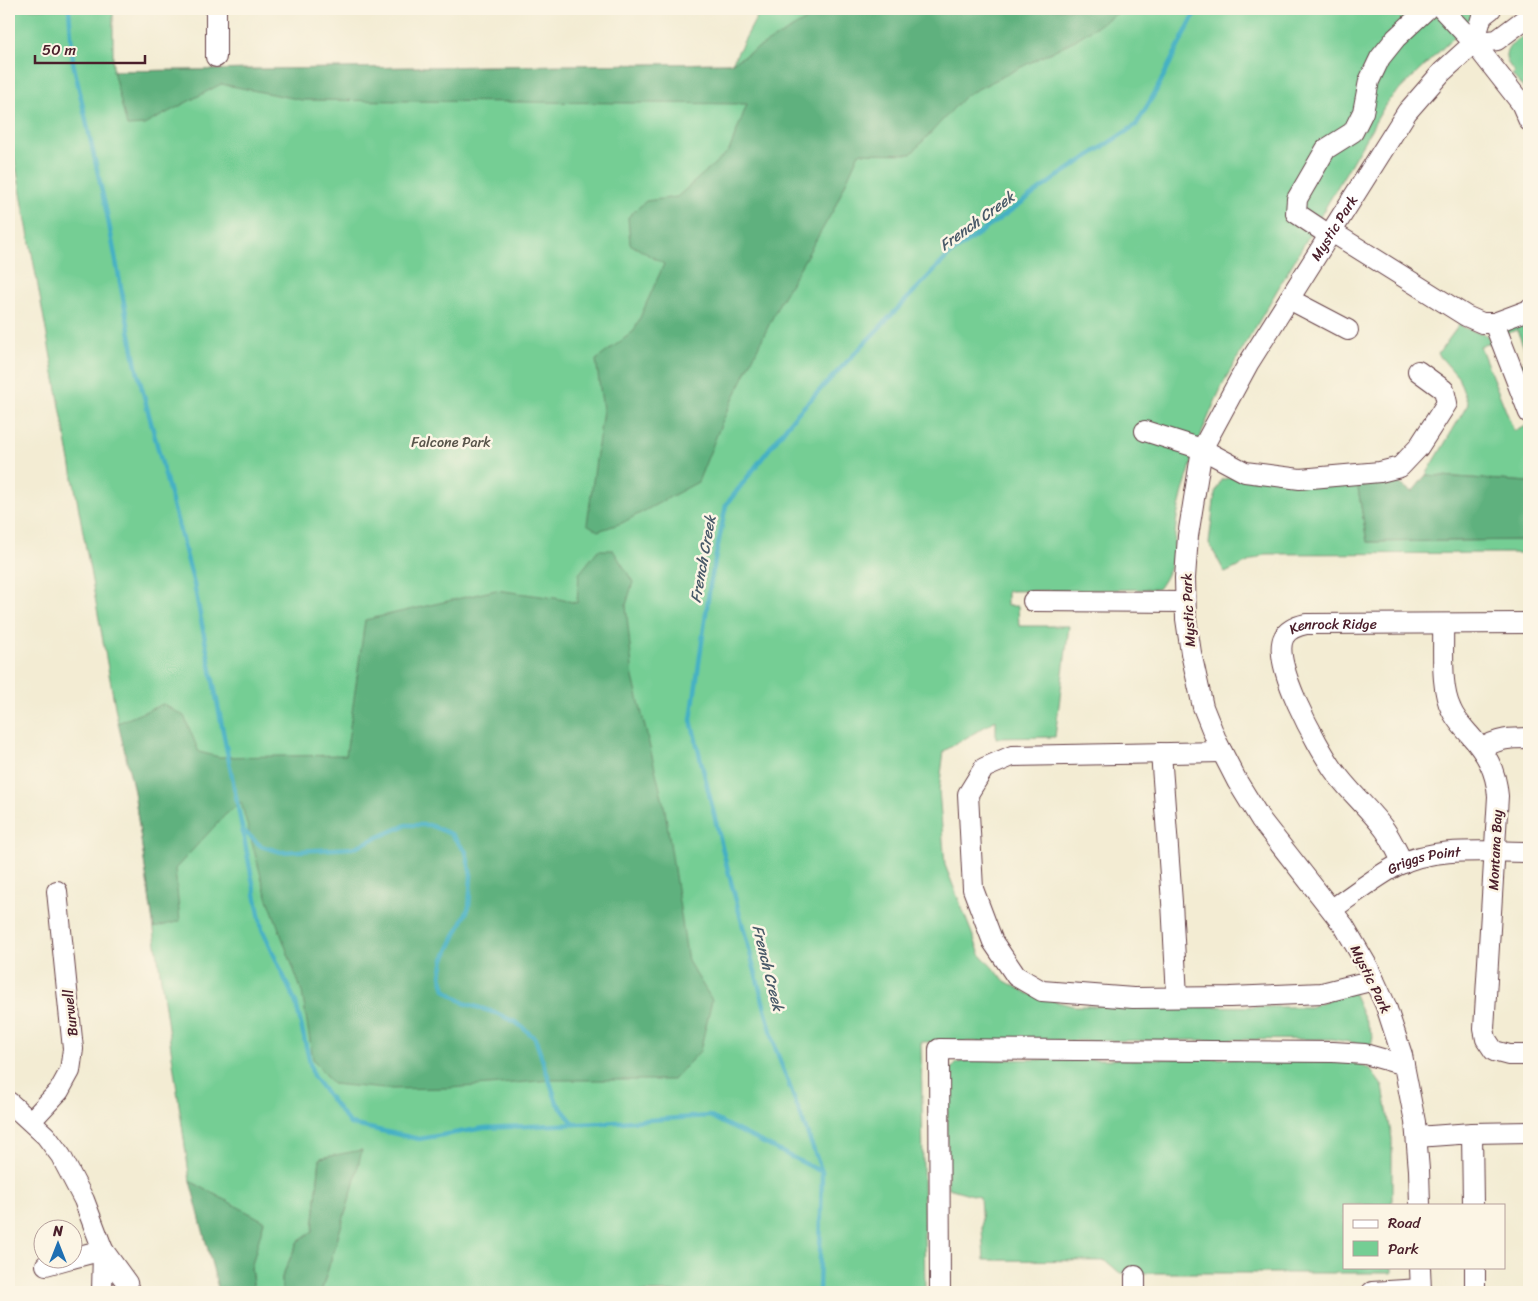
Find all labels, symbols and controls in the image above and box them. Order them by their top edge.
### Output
scale bar [35,32,145,64]
text: 50 m [42,37,77,63]
water label: French Creek [934,184,1021,257]
street label: Mystic Park [1304,190,1365,266]
park label: Falcone Park [411,430,491,455]
water label: French Creek [683,512,724,605]
street label: Mystic Park [1174,572,1203,648]
street label: Kenrock Ridge [1284,612,1377,642]
street label: Montana Bay [1481,808,1510,891]
street label: Griggs Point [1382,839,1462,882]
water label: French Creek [745,922,792,1015]
street label: Mystic Park [1343,940,1398,1018]
street label: Burwell [56,987,85,1038]
legend [1343,1204,1506,1268]
text: Road [1388,1210,1421,1236]
north arrow [32,1218,82,1268]
text: N [52,1219,63,1244]
text: Park [1388,1236,1419,1262]

